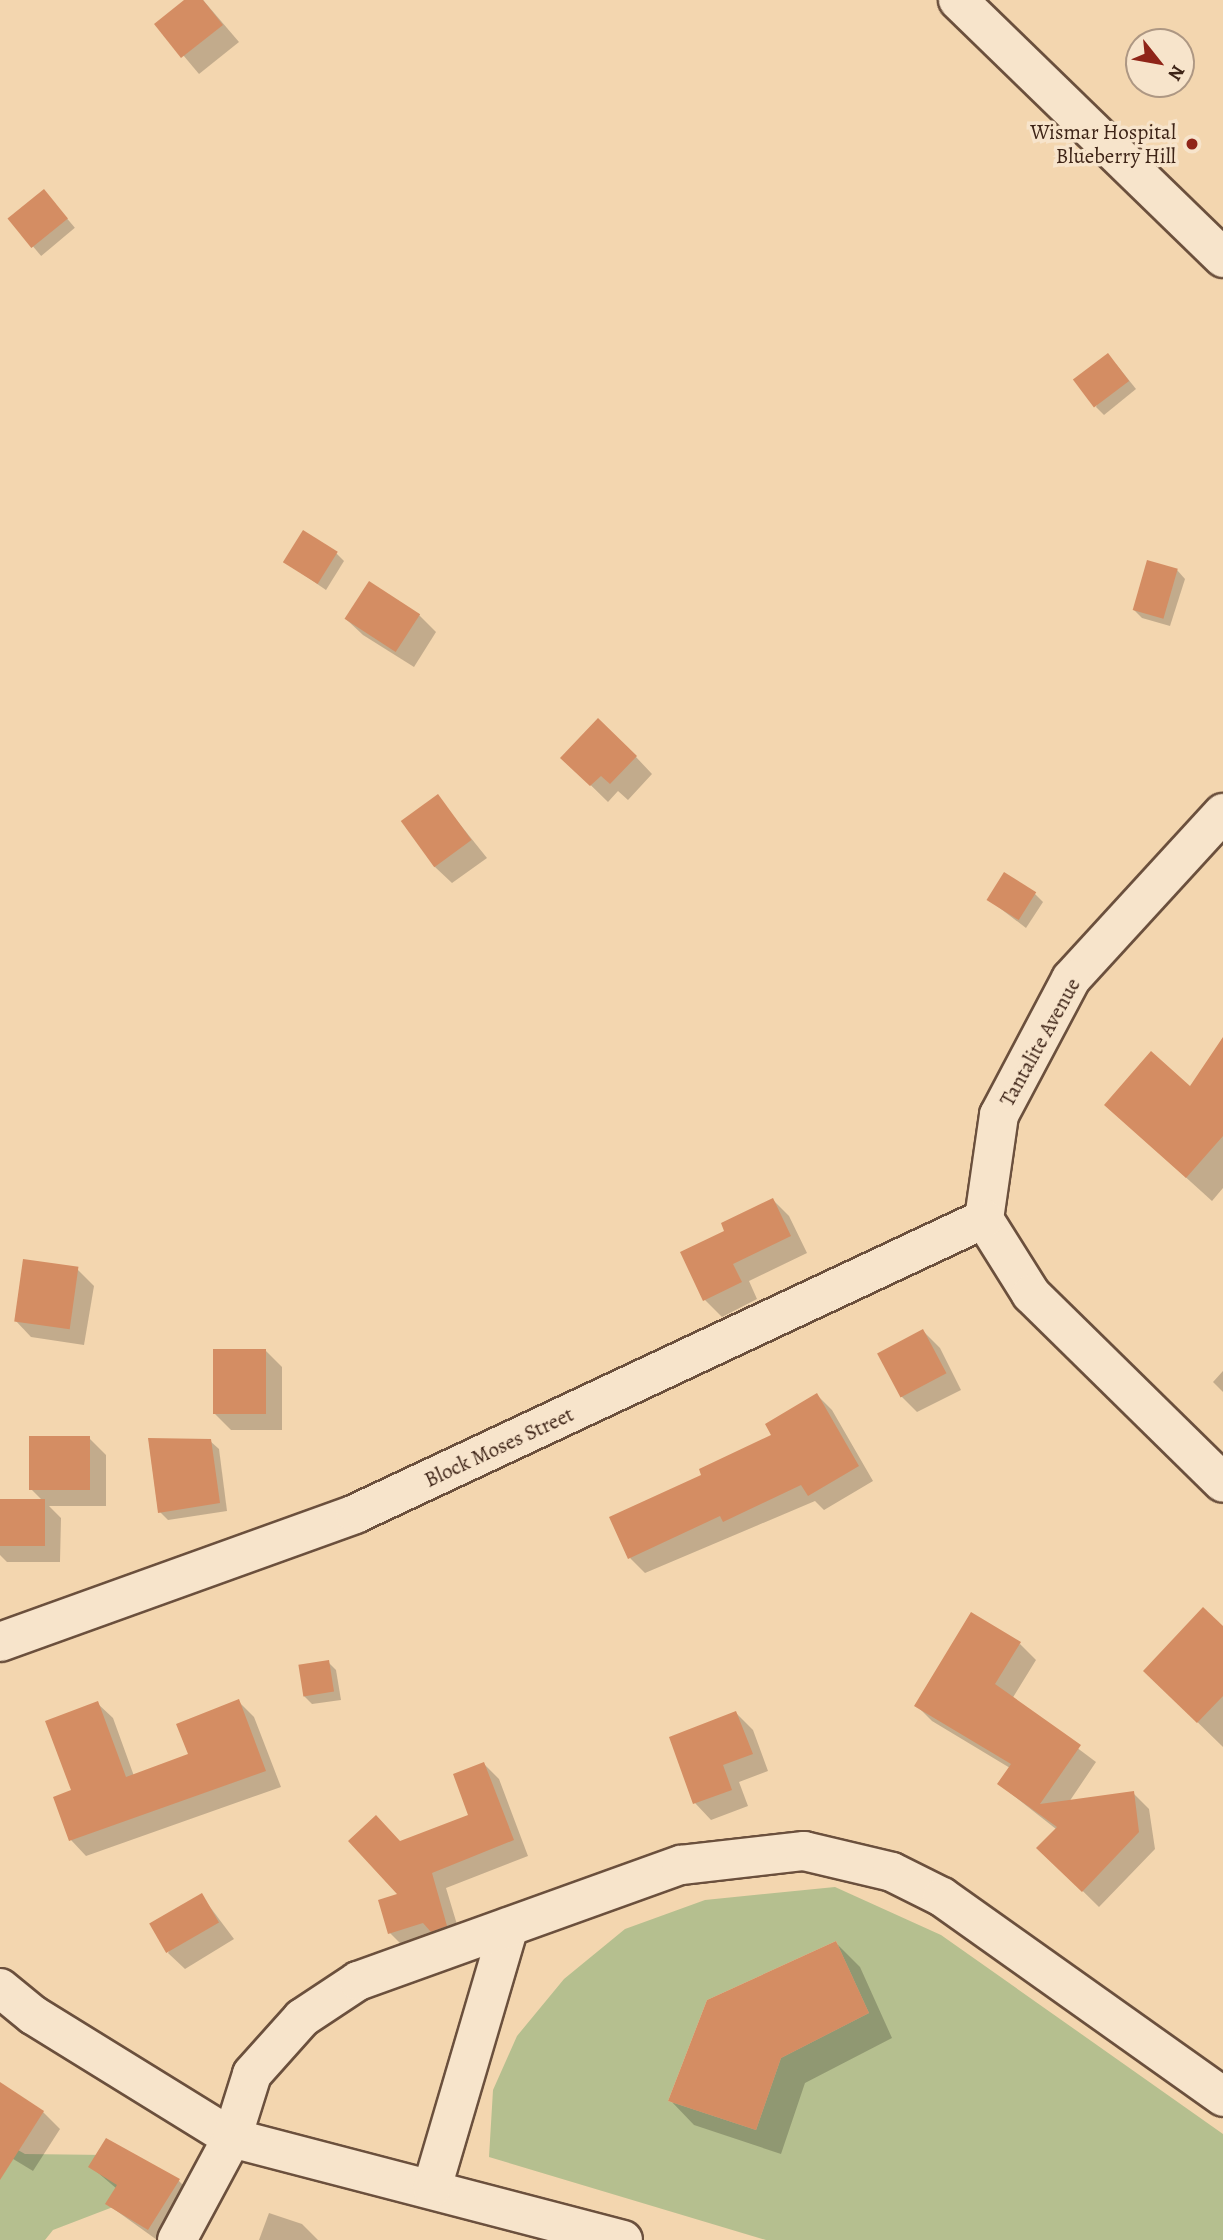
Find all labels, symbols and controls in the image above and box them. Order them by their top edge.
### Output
north arrow [1125,28,1195,98]
text: N [1162,60,1191,85]
place label: Wismar Hospital Blueberry Hill [1030,119,1176,169]
marker: Wismar Hospital Blueberry Hill [1182,134,1202,154]
street label: Tantalite Avenue [994,974,1086,1110]
street label: Block Moses Street [420,1401,578,1493]

